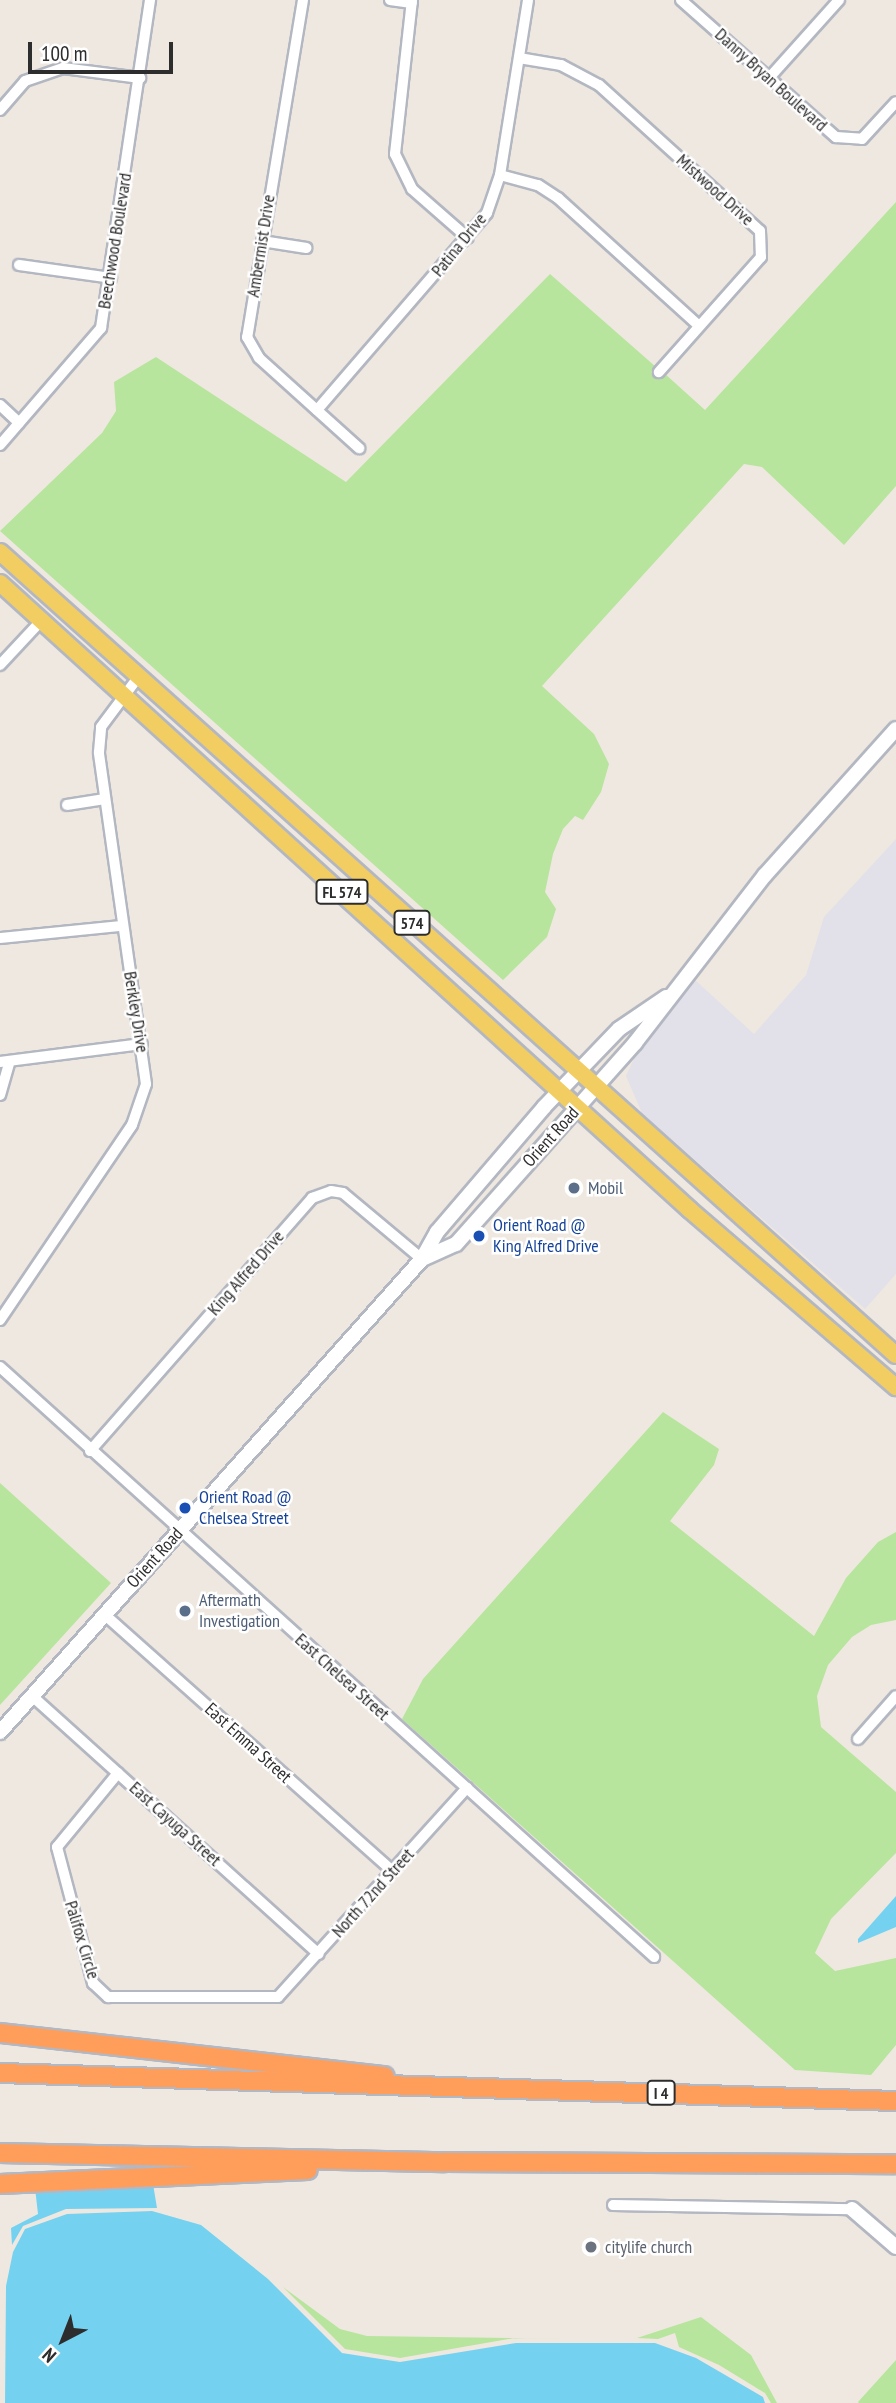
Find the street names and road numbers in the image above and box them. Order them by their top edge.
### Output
street label: Danny Bryan Boulevard [710,24,832,136]
street label: Mistwood Drive [672,150,758,230]
street label: Beechwood Boulevard [94,172,136,310]
street label: Ambermist Drive [242,193,280,299]
street label: Patina Drive [427,209,491,281]
road number: FL 574 [314,880,370,904]
road number: 574 [393,911,431,936]
street label: Berkley Drive [119,970,153,1054]
street label: Orient Road [518,1102,584,1172]
street label: King Alfred Drive [203,1226,289,1320]
street label: Orient Road [122,1523,188,1593]
street label: East Chelsea Street [290,1629,394,1725]
street label: East Emma Street [200,1698,296,1788]
street label: East Cayuga Street [125,1777,225,1871]
street label: North 72nd Street [327,1844,419,1942]
street label: Palifox Circle [60,1898,104,1982]
road number: I 4 [645,2080,677,2106]

